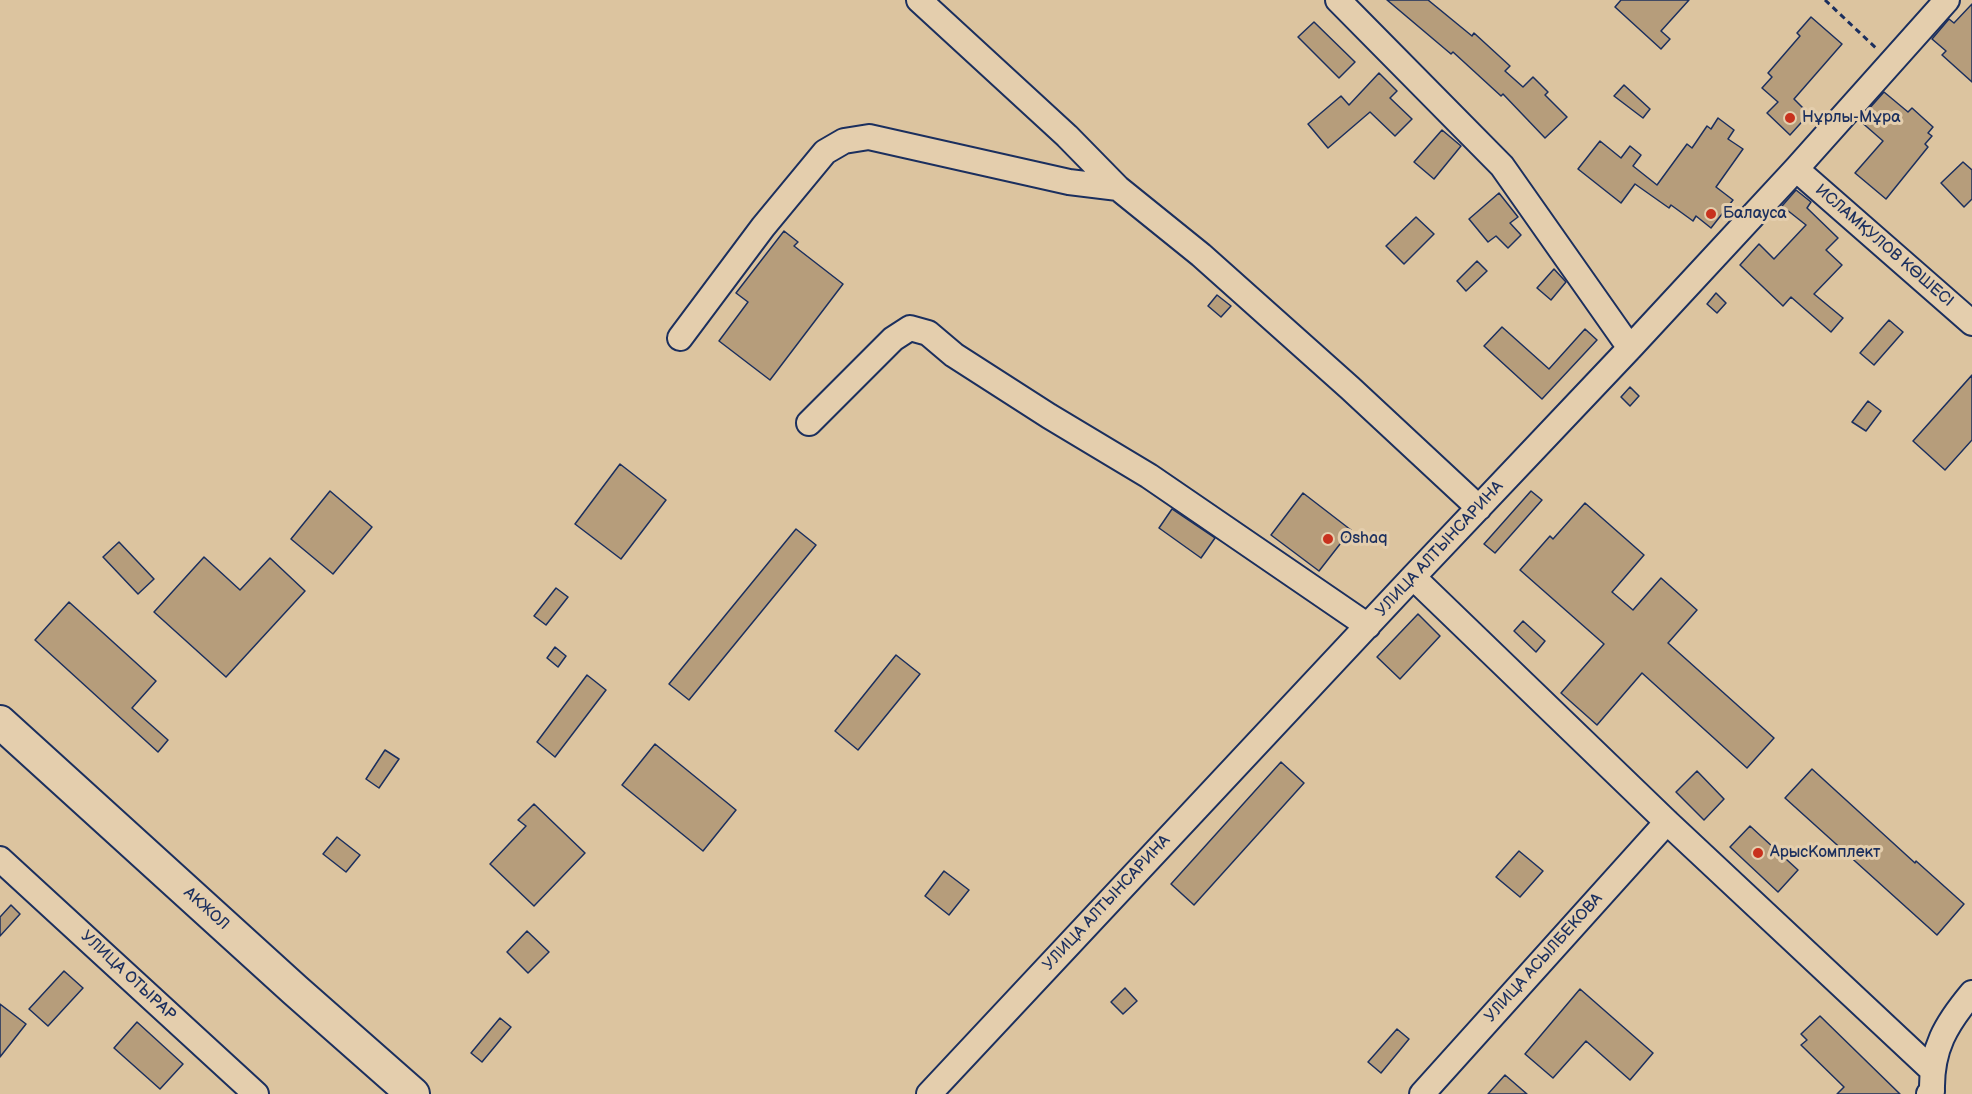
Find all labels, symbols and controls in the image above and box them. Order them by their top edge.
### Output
place label: Нұрлы-Мұра [1802,108,1901,128]
marker: Нұрлы-Мұра [1783,111,1797,125]
street label: ИСЛАМҚУЛОВ КӨШЕСІ [1811,181,1957,311]
place label: Балауса [1723,204,1787,224]
marker: Балауса [1704,207,1718,221]
street label: УЛИЦА АЛТЫНСАРИНА [1372,477,1508,621]
place label: Oshaq [1340,529,1387,549]
marker: Oshaq [1321,532,1335,546]
street label: УЛИЦА АЛТЫНСАРИНА [1039,831,1175,975]
place label: АрысКомплект [1770,843,1881,863]
marker: АрысКомплект [1751,846,1765,860]
street label: АКЖОЛ [179,884,233,934]
street label: УЛИЦА АСЫЛБЕКОВА [1481,890,1607,1026]
street label: УЛИЦА ОТЫРАР [77,927,179,1025]

